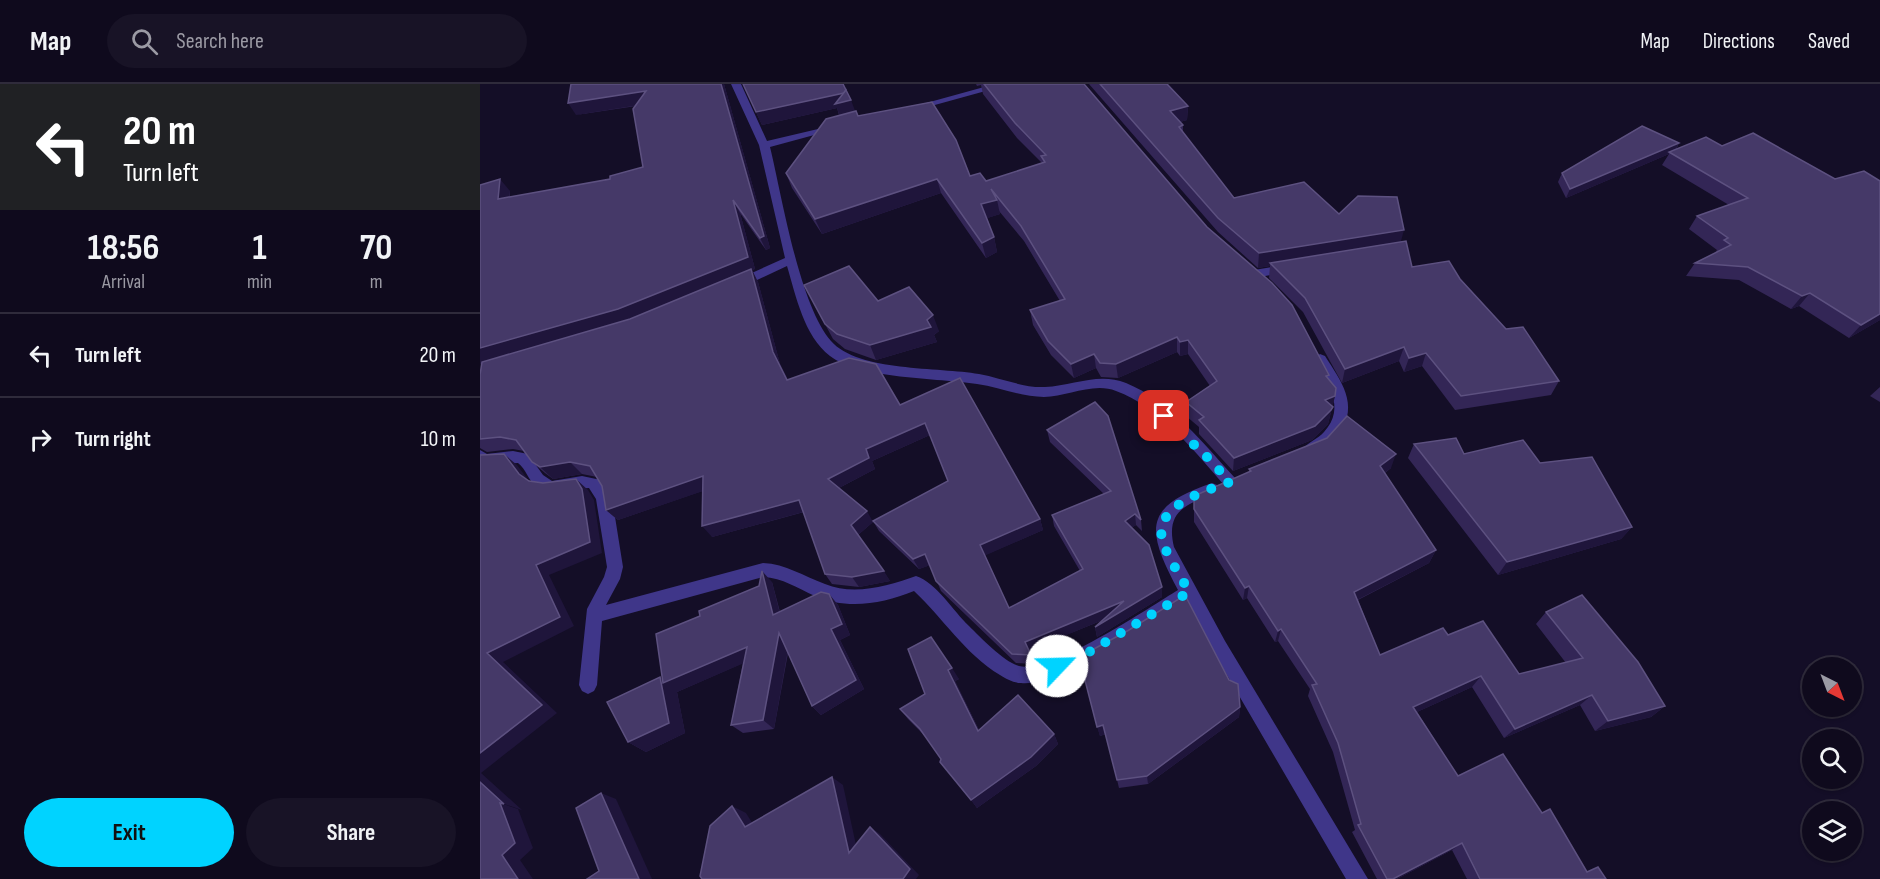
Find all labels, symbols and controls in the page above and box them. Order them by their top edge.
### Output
search box [107,14,527,68]
text: Map [30,25,71,58]
icon: search [128,25,161,58]
text: Search here [176,28,264,55]
text: Map [1640,29,1670,54]
text: Directions [1703,29,1775,54]
text: Saved [1808,29,1850,54]
text: 20 m [123,106,196,157]
icon: left [24,108,102,186]
text: Turn left [123,157,199,189]
text: 18:56 [88,227,159,270]
text: 1 [253,227,267,270]
text: 70 [360,227,392,270]
text: Arrival [102,270,145,294]
text: min [247,270,272,294]
text: m [370,270,382,294]
icon: left [24,339,57,372]
text: Turn left [75,342,141,369]
text: 20 m [420,342,456,369]
pin [1138,390,1189,441]
icon: arrive [1147,399,1180,432]
icon: right [24,423,57,456]
text: Turn right [75,426,151,453]
text: 10 m [421,426,456,453]
position arrow [1025,634,1089,698]
north arrow [1802,657,1862,717]
map controls [1802,657,1862,861]
button: search [1802,729,1862,789]
button: Exit [24,798,234,867]
button: Share [246,798,456,867]
button: layers [1802,801,1862,861]

